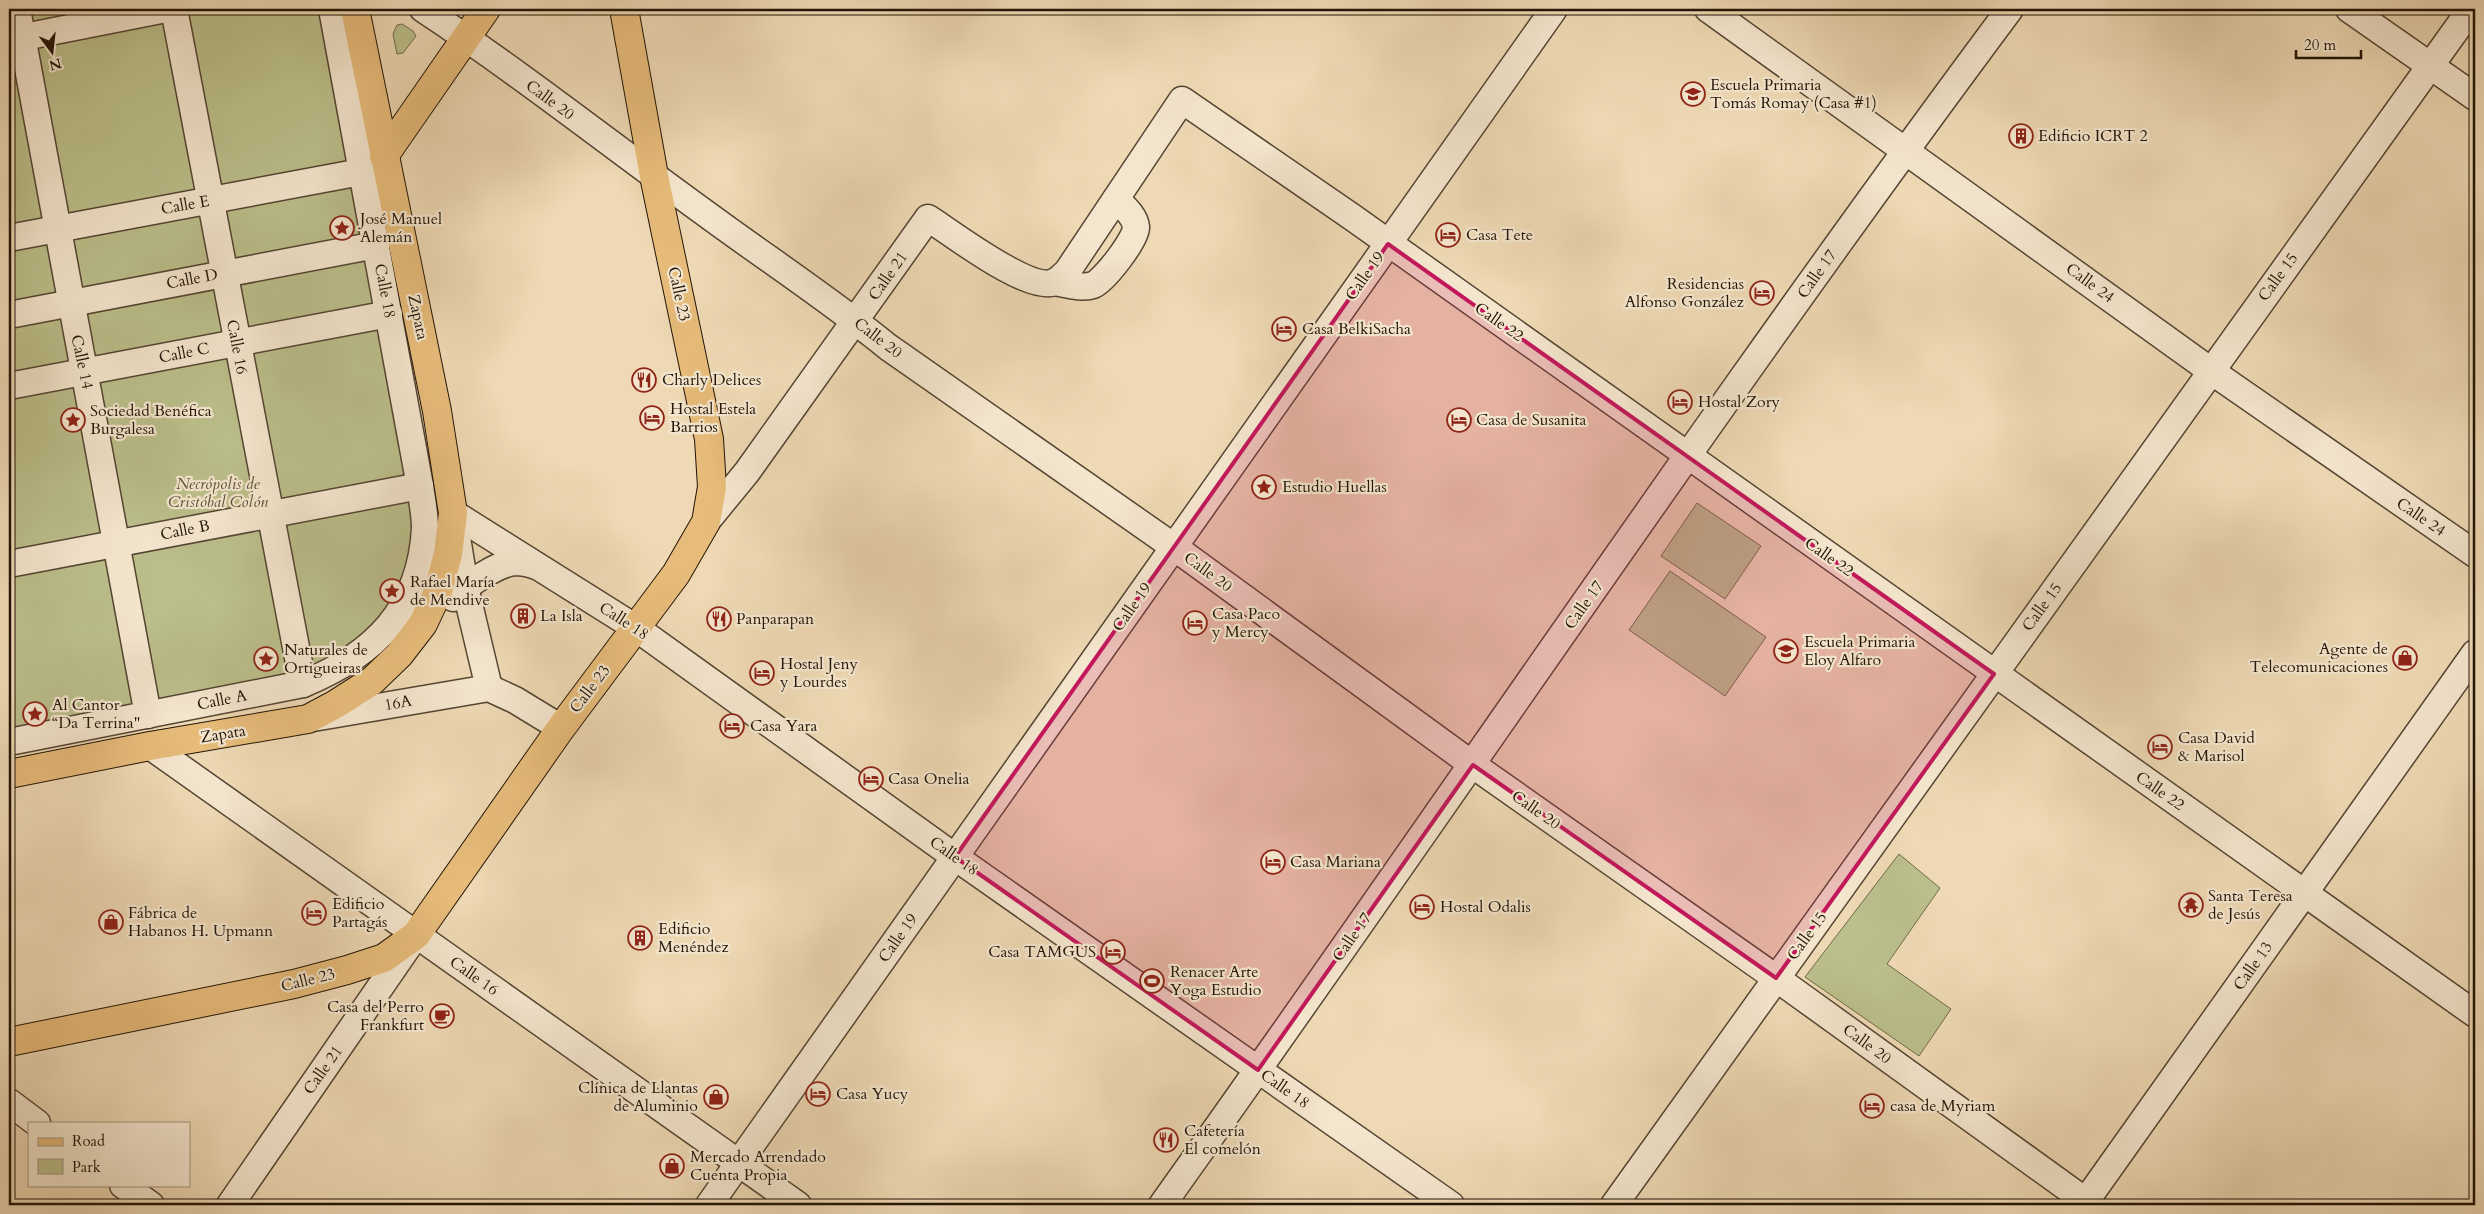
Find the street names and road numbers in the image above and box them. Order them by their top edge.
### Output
street label: Calle 20 [521,75,579,125]
street label: Calle E [159,190,211,220]
street label: Calle 17 [1792,245,1842,303]
street label: Calle 21 [863,247,913,305]
street label: Calle 19 [1340,247,1390,305]
street label: Calle 15 [2253,248,2303,306]
street label: Calle 24 [2061,258,2119,308]
street label: Calle 18 [369,262,401,320]
street label: Calle D [164,263,220,295]
street label: Calle 23 [662,265,696,323]
street label: Zapata [402,292,434,342]
street label: Calle 22 [1470,297,1528,347]
street label: Calle 20 [849,313,907,363]
street label: Calle 16 [221,318,253,376]
street label: Calle 14 [65,333,99,391]
street label: Calle C [157,337,211,369]
street label: Calle 24 [2392,492,2450,542]
street label: Calle B [158,514,212,546]
street label: Calle 22 [1800,532,1858,582]
street label: Calle 20 [1179,547,1237,597]
street label: Calle 17 [1559,576,1609,634]
street label: Calle 19 [1107,578,1157,636]
street label: Calle 15 [2017,578,2067,636]
street label: Calle 18 [595,597,653,645]
street label: Calle 23 [565,660,615,718]
street label: Calle A [195,684,249,716]
street label: 16A [382,690,414,716]
street label: Zapata [199,720,247,748]
street label: Calle 22 [2131,766,2189,816]
street label: Calle 20 [1507,785,1565,835]
street label: Calle 18 [925,831,983,881]
street label: Calle 15 [1782,907,1832,965]
street label: Calle 17 [1327,908,1377,966]
street label: Calle 19 [873,909,923,967]
street label: Calle 13 [2228,937,2278,995]
street label: Calle 16 [445,951,503,1001]
street label: Calle 23 [279,963,337,997]
street label: Calle 20 [1838,1019,1896,1069]
street label: Calle 21 [298,1041,348,1099]
street label: Calle 18 [1256,1064,1314,1114]

